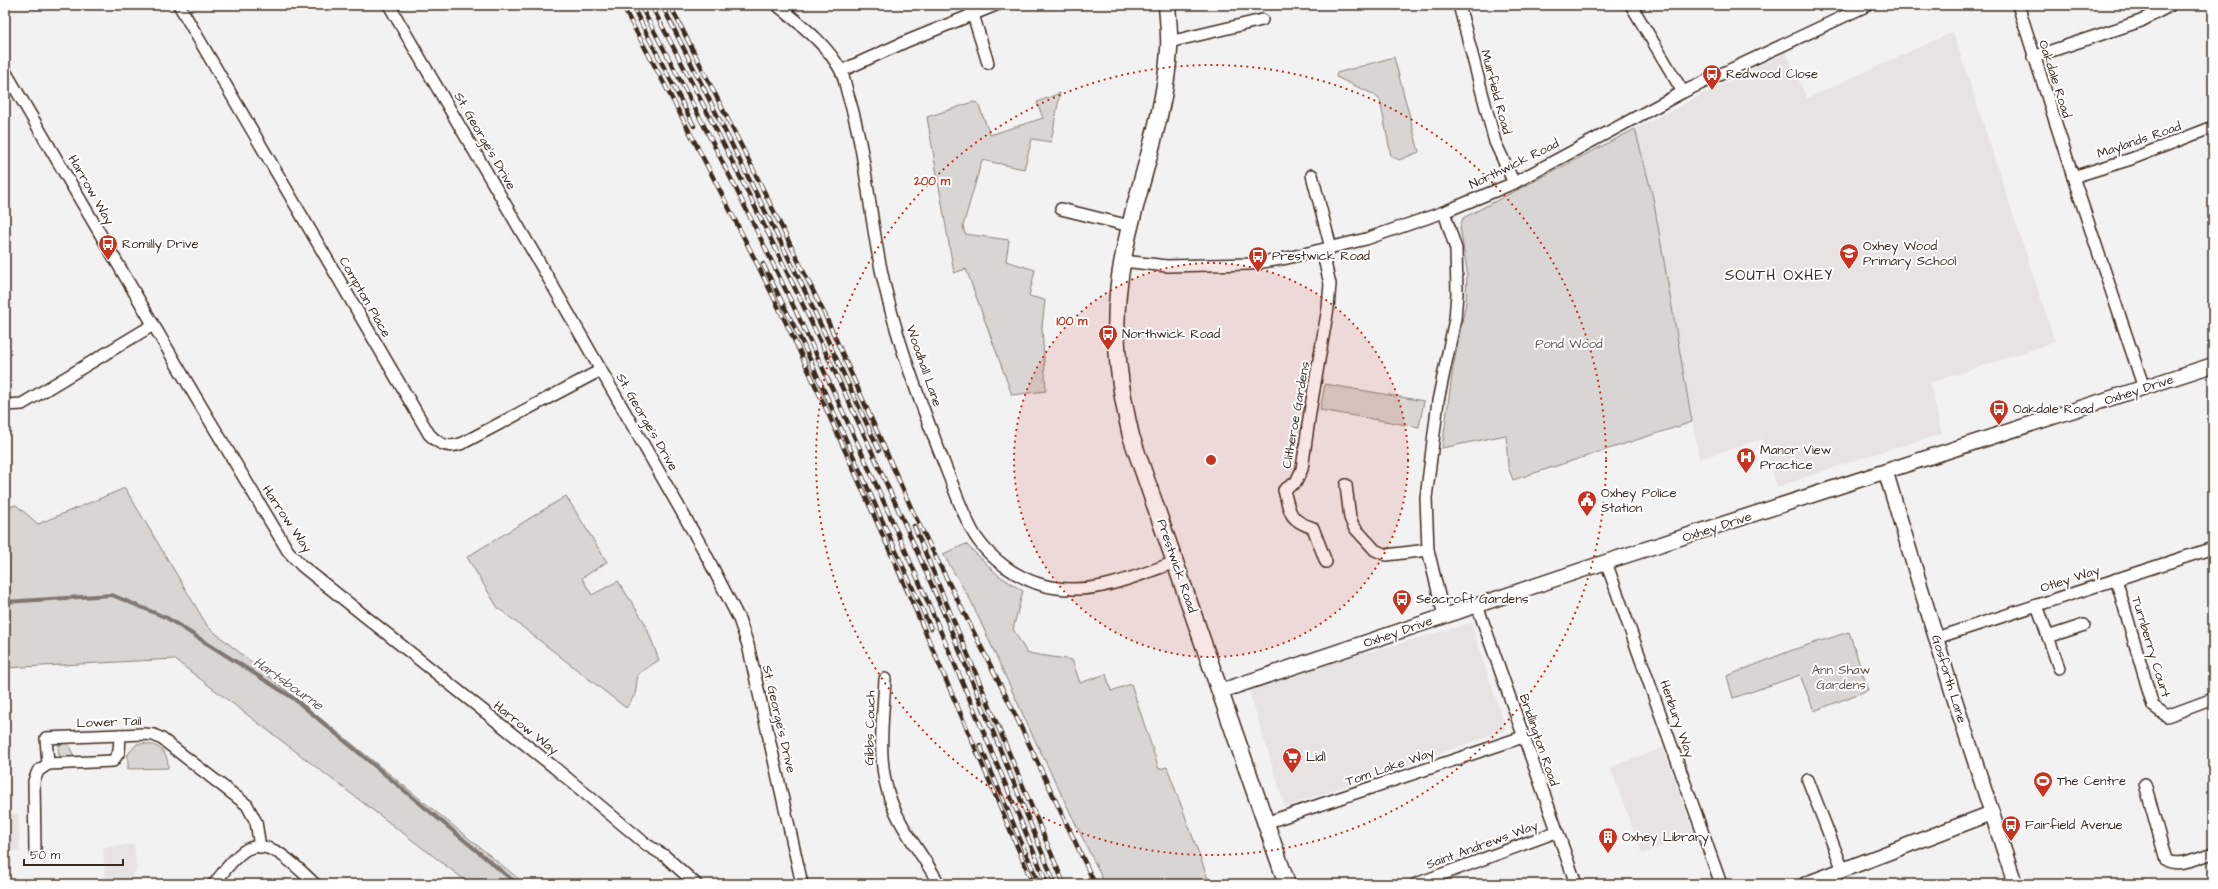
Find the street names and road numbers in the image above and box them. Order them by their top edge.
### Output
street label: Oakdale Road [2034,38,2076,120]
street label: Muirfield Road [1476,48,1516,137]
street label: St. George's Drive [449,89,520,194]
street label: Maylands Road [2095,117,2184,164]
street label: Northwick Road [1466,134,1562,194]
street label: Harrow Way [63,152,118,229]
street label: Compton Place [335,253,395,341]
street label: Woodhall Lane [902,323,946,409]
street label: Clitheroe Gardens [1278,360,1314,470]
street label: St. George's Drive [611,370,682,475]
street label: Oxhey Drive [2102,370,2176,411]
street label: Harrow Way [257,482,316,557]
street label: Oxhey Drive [1680,507,1754,548]
street label: Prestwick Road [1153,517,1202,616]
street label: Otley Way [2038,561,2102,598]
street label: Turnberry Court [2126,594,2175,701]
street label: Oxhey Drive [1361,612,1435,653]
street label: Gosforth Lane [1927,633,1971,725]
street label: St. George's Drive [757,663,800,775]
street label: Henbury Way [1654,678,1699,760]
street label: Gibbs Couch [860,690,880,766]
street label: Bridlington Road [1514,691,1563,789]
street label: Harrow Way [489,697,562,760]
street label: Lower Tail [76,712,142,732]
street label: Tom Lake Way [1343,743,1437,792]
street label: Saint Andrews Way [1424,816,1541,875]

